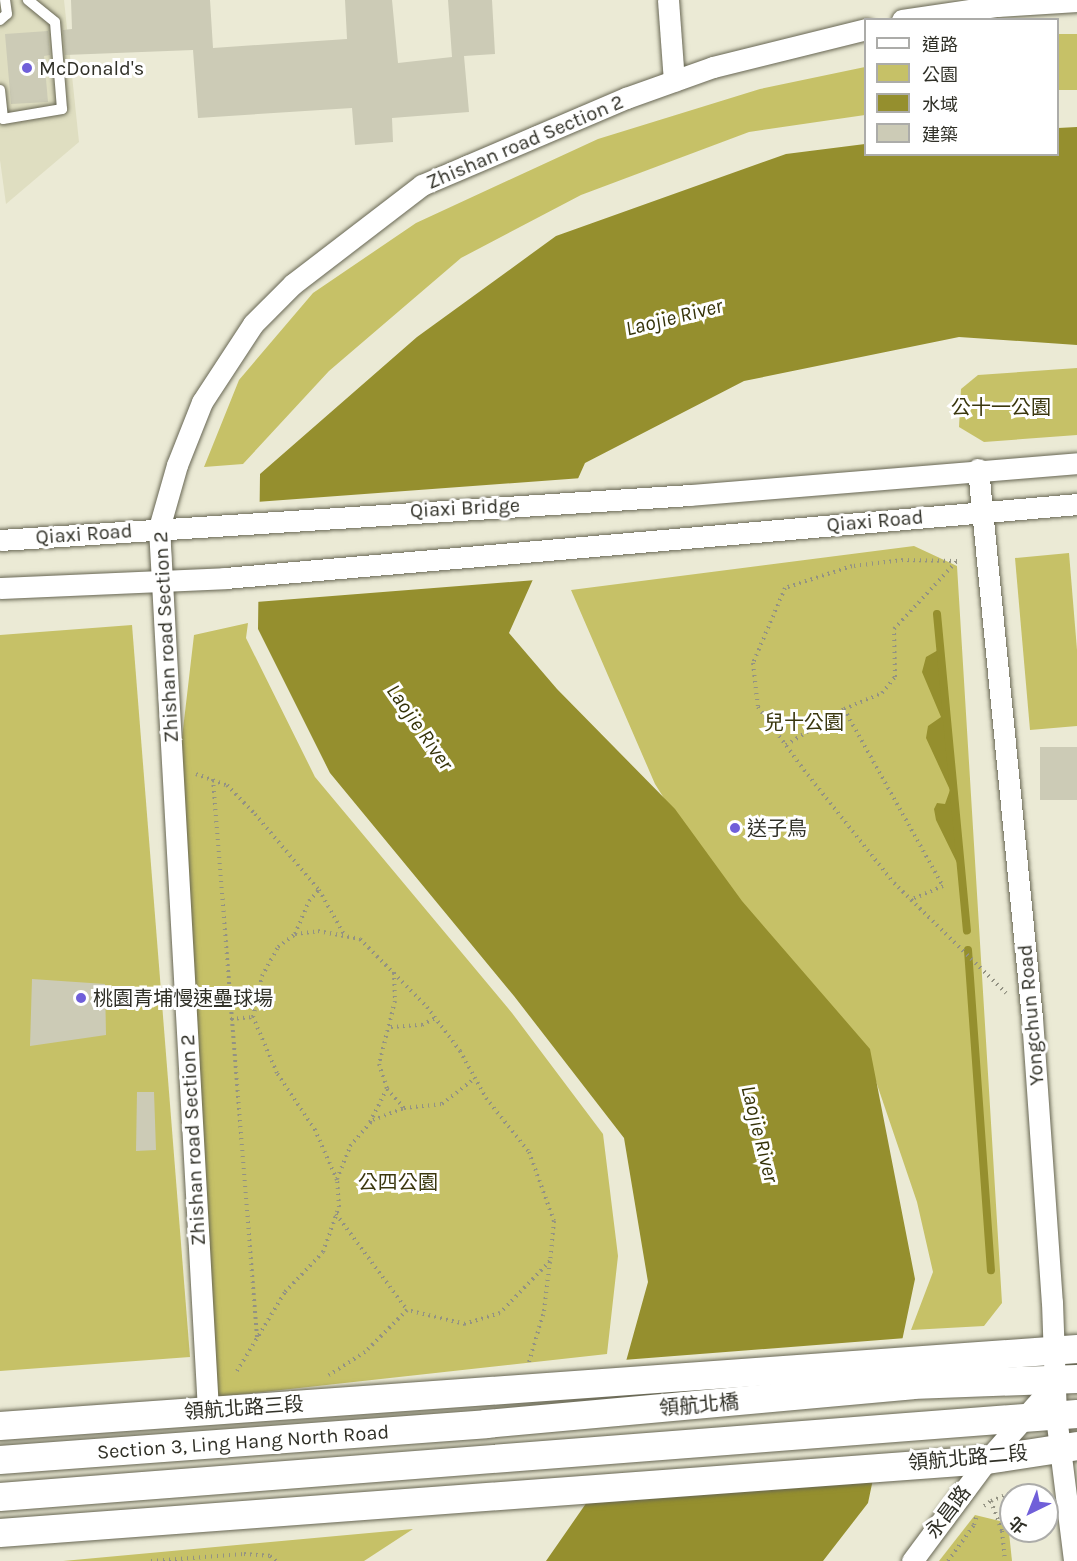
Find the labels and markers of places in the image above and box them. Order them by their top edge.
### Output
place label: McDonald's [39,56,144,80]
marker: McDonald's [20,61,34,75]
place label: 送子鳥 [747,816,807,840]
marker: 送子鳥 [728,821,742,835]
place label: 桃園青埔慢速壘球場 [93,986,273,1010]
marker: 桃園青埔慢速壘球場 [74,991,88,1005]

